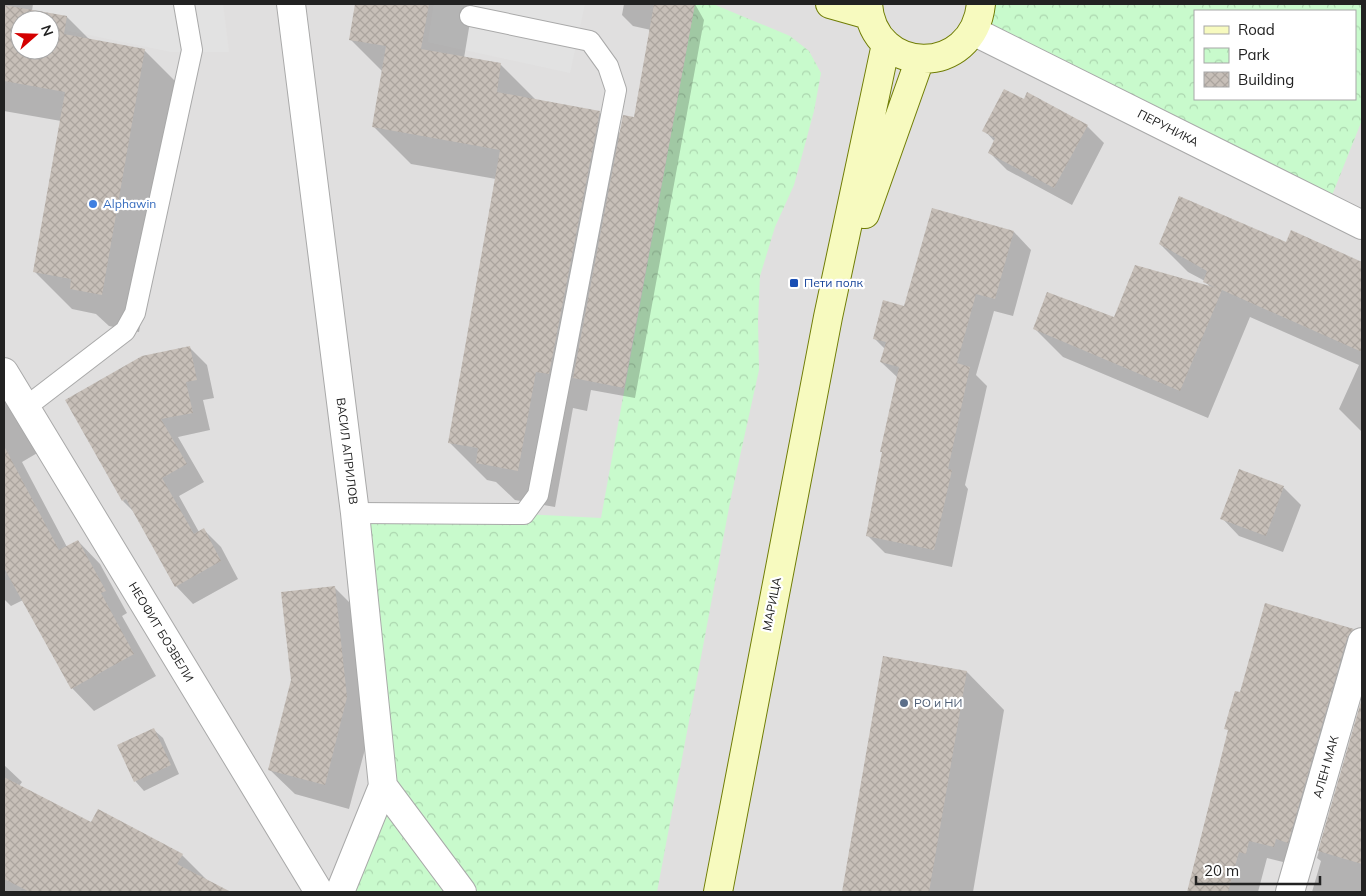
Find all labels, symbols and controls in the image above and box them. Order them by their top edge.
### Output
north arrow [10,10,60,60]
legend [1194,10,1356,100]
text: Road [1238,20,1275,39]
text: N [37,23,57,39]
text: Park [1238,45,1270,64]
text: Building [1238,70,1294,89]
street label: ПЕРУНИКА [1135,106,1201,149]
place label: Alphawin [103,196,156,211]
marker: Alphawin [87,198,99,210]
place label: Пети полк [804,275,864,290]
marker: Пети полк [788,277,800,289]
street label: ВАСИЛ АПРИЛОВ [334,397,361,505]
street label: МАРИЦА [759,576,784,632]
street label: НЕОФИТ БОЗВЕЛИ [126,579,197,684]
place label: РО и НИ [914,695,963,710]
marker: РО и НИ [898,697,910,709]
street label: АЛЕН МАК [1309,734,1342,800]
scale bar [1196,854,1320,886]
text: 20 m [1204,861,1239,880]

